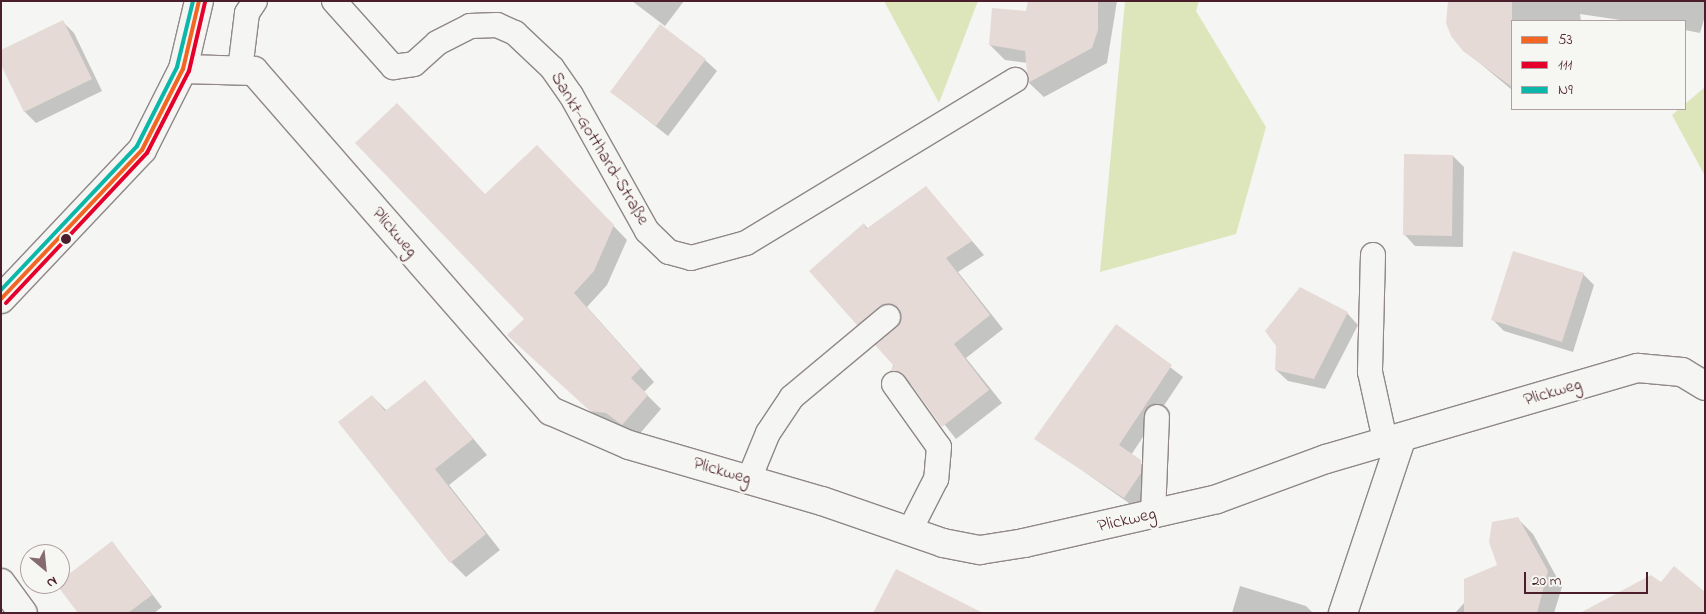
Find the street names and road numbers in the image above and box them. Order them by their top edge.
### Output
street label: Sankt-Gotthard-Straße [545,69,653,229]
street label: Plickweg [366,203,422,263]
street label: Plickweg [1521,374,1585,412]
street label: Plickweg [690,453,754,491]
street label: Plickweg [1096,504,1158,538]

